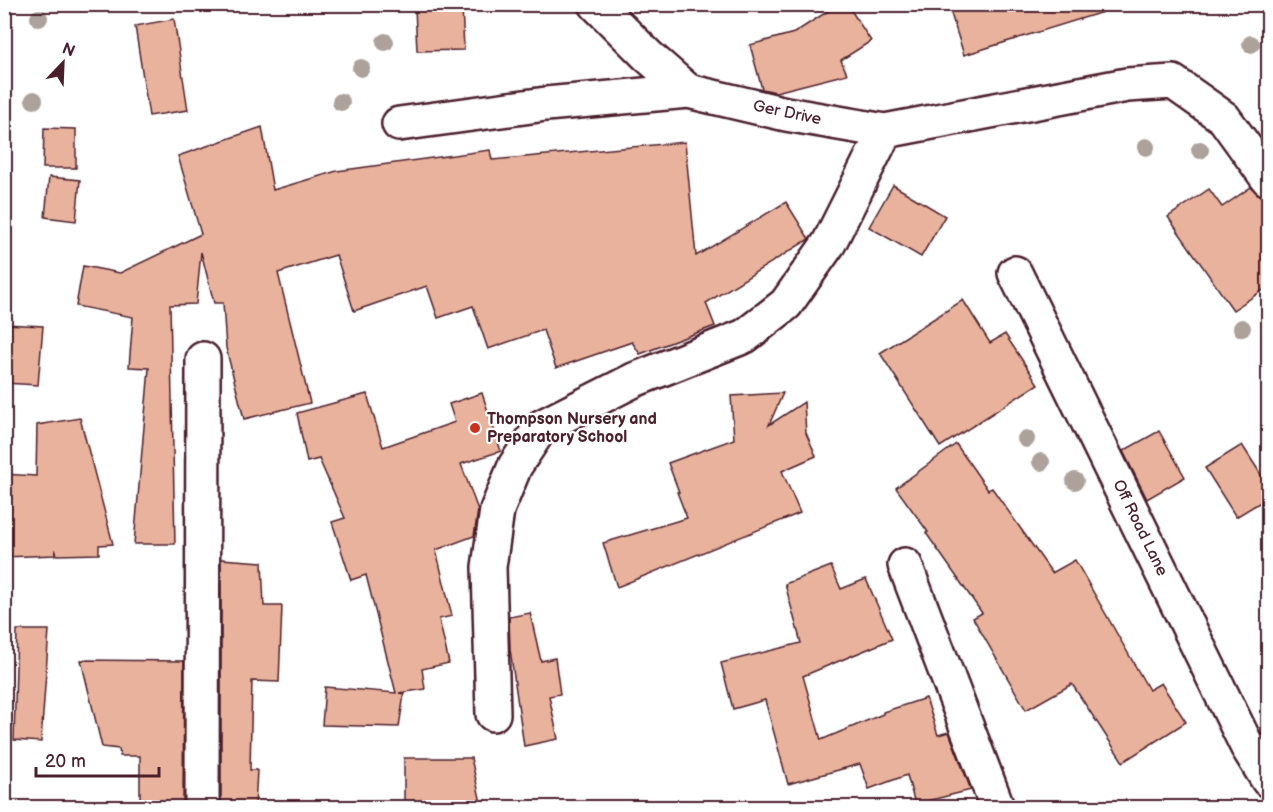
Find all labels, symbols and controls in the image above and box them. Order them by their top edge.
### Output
north arrow [33,33,93,93]
text: N [59,39,78,62]
street label: Ger Drive [751,97,823,130]
place label: Thompson Nursery and Preparatory School [487,410,657,447]
marker: Thompson Nursery and Preparatory School [468,421,482,435]
street label: Off Road Lane [1109,477,1172,580]
scale bar [36,740,159,778]
text: 20 m [45,751,86,772]

